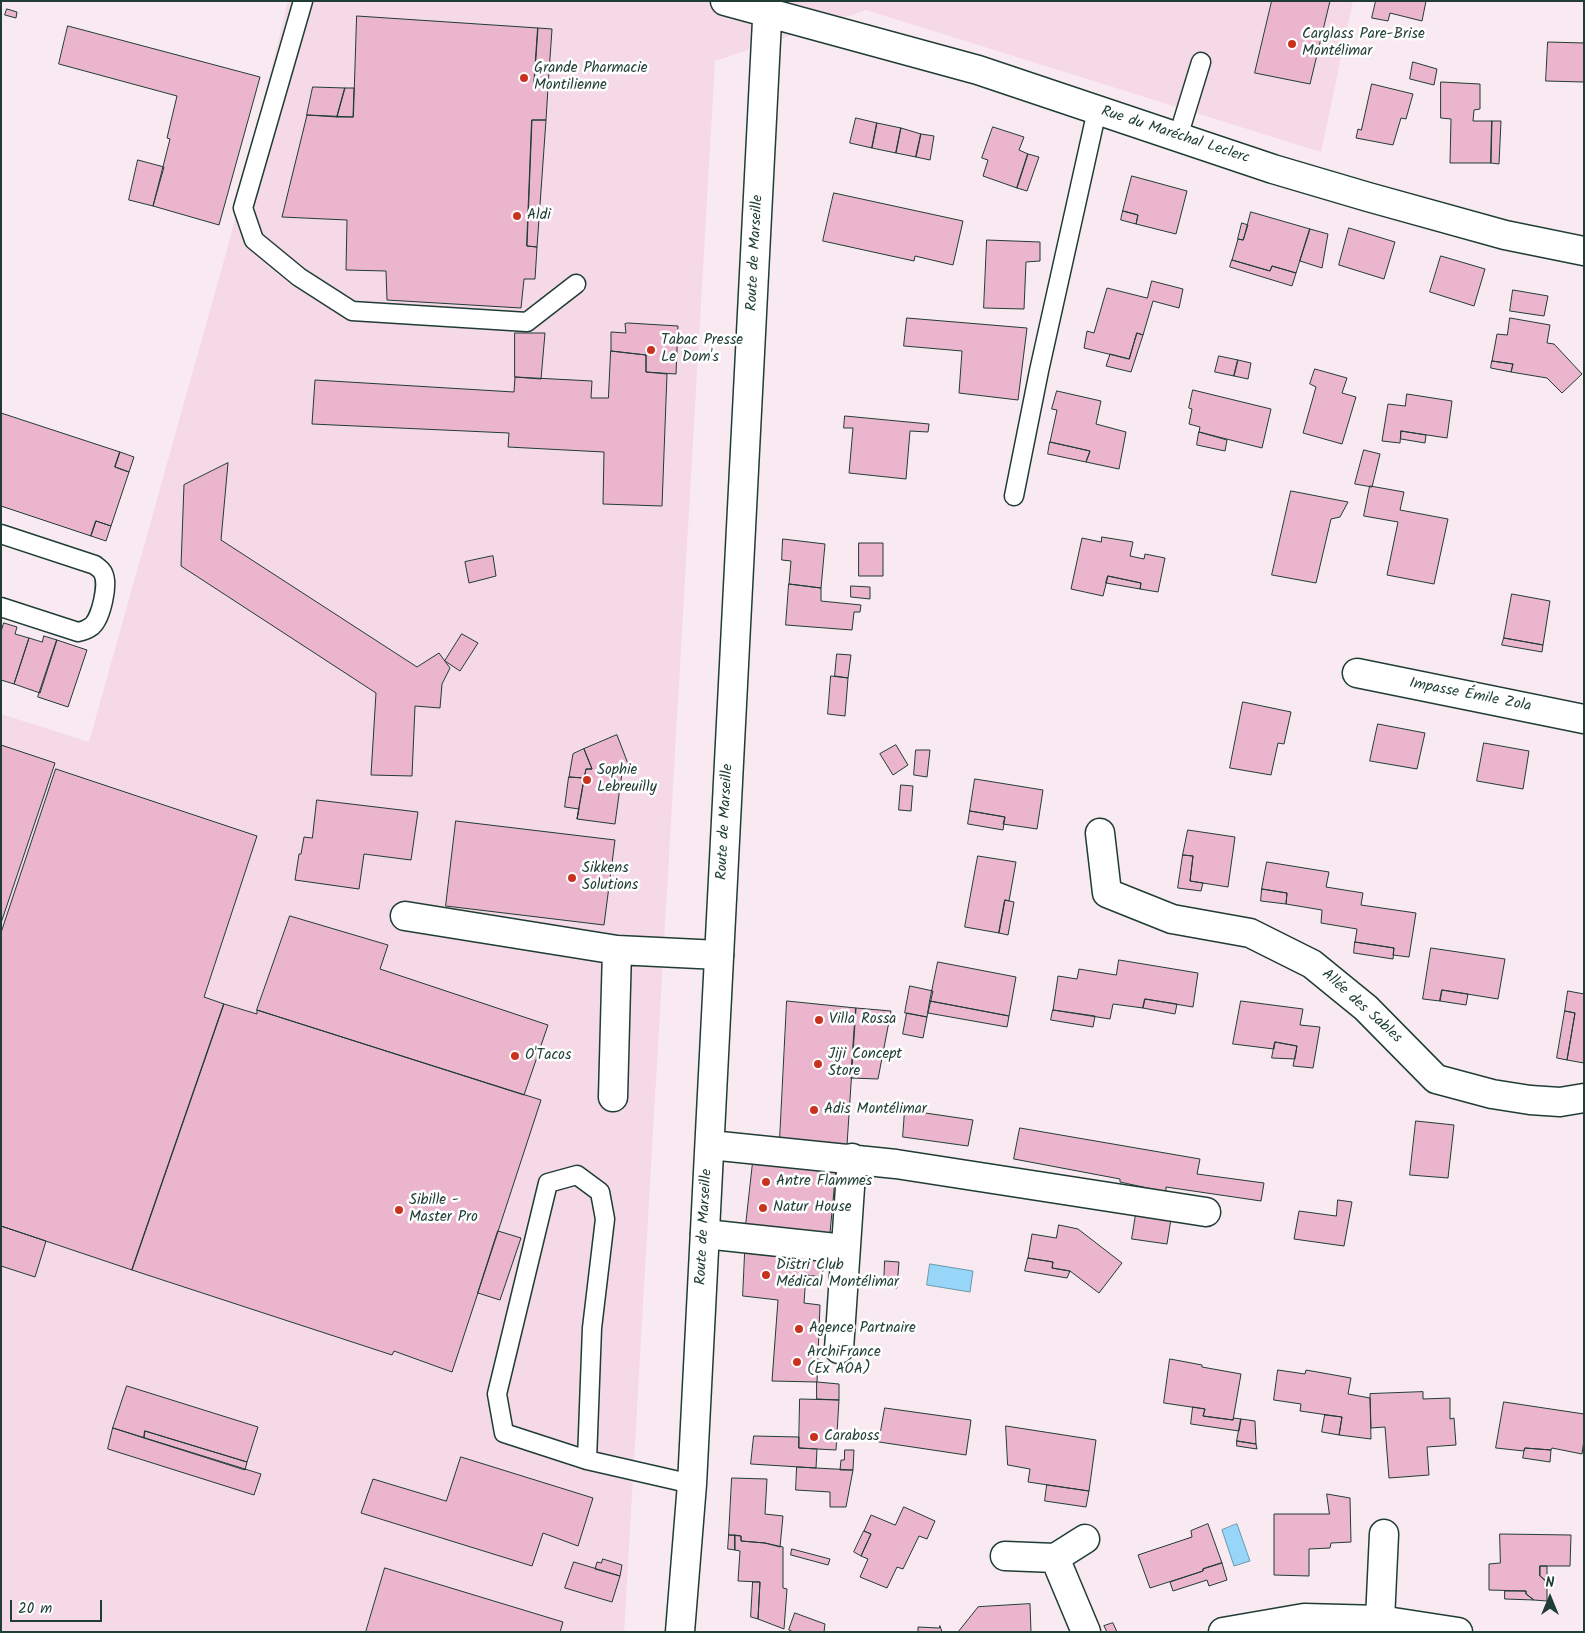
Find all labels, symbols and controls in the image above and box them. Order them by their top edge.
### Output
place label: Carglass Pare-Brise Montélimar [1302,26,1425,61]
marker: Carglass Pare-Brise Montélimar [1286,38,1298,50]
place label: Grande Pharmacie Montilienne [534,60,648,95]
marker: Grande Pharmacie Montilienne [518,72,530,84]
street label: Rue du Maréchal Leclerc [1099,103,1251,169]
street label: Route de Marseille [744,194,768,312]
place label: Aldi [527,207,551,225]
marker: Aldi [511,210,523,222]
place label: Tabac Presse Le Dom's [661,332,743,367]
marker: Tabac Presse Le Dom's [645,344,657,356]
street label: Impasse Émile Zola [1407,675,1533,717]
place label: Sophie Lebreuilly [597,762,657,797]
street label: Route de Marseille [714,763,738,881]
marker: Sophie Lebreuilly [581,774,593,786]
place label: Sikkens Solutions [582,860,638,895]
marker: Sikkens Solutions [566,872,578,884]
street label: Allée des Sables [1317,966,1405,1048]
place label: Villa Rossa [829,1011,896,1029]
marker: Villa Rossa [813,1014,825,1026]
place label: Jiji Concept Store [828,1046,902,1081]
place label: O'Tacos [525,1047,571,1065]
marker: O'Tacos [509,1050,521,1062]
marker: Jiji Concept Store [812,1058,824,1070]
place label: Adis Montélimar [824,1101,927,1119]
marker: Adis Montélimar [808,1104,820,1116]
street label: Route de Marseille [693,1168,717,1286]
place label: Antre Flammes [776,1173,872,1191]
marker: Antre Flammes [760,1176,772,1188]
place label: Sibille - Master Pro [409,1192,478,1227]
place label: Natur House [773,1199,851,1217]
marker: Natur House [757,1202,769,1214]
marker: Sibille - Master Pro [393,1204,405,1216]
place label: Distri Club Médical Montélimar [776,1257,899,1292]
marker: Distri Club Médical Montélimar [760,1269,772,1281]
place label: Agence Partnaire [809,1320,916,1338]
marker: Agence Partnaire [793,1323,805,1335]
place label: ArchiFrance (Ex AOA) [807,1344,881,1379]
marker: ArchiFrance (Ex AOA) [791,1356,803,1368]
place label: Caraboss [824,1428,879,1446]
marker: Caraboss [808,1431,820,1443]
text: N [1546,1572,1554,1594]
north arrow [1525,1573,1575,1623]
scale bar [12,1590,105,1622]
text: 20 m [18,1597,52,1621]

